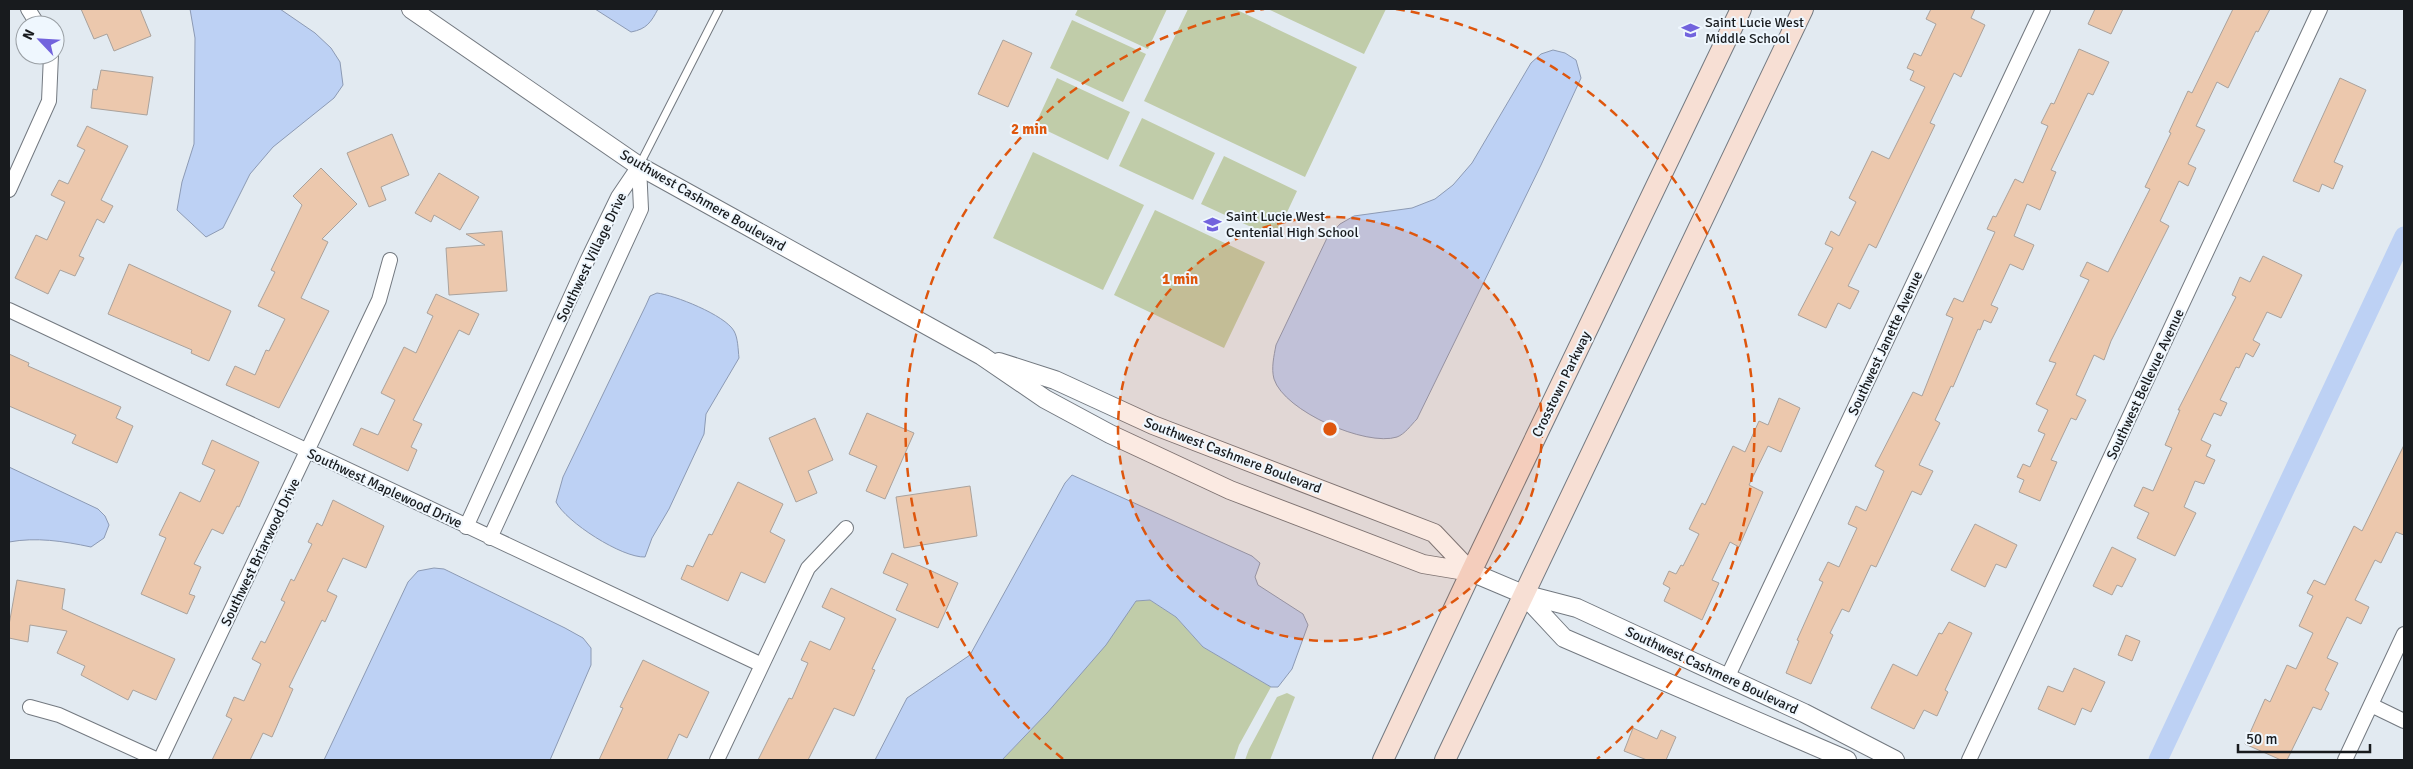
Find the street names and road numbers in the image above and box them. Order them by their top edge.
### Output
street label: Southwest Cashmere Boulevard [617,146,789,255]
street label: Southwest Village Drive [553,190,630,325]
street label: Southwest Janette Avenue [1845,268,1926,418]
street label: Southwest Bellevue Avenue [2103,306,2188,462]
street label: Crosstown Parkway [1528,328,1595,440]
street label: Southwest Cashmere Boulevard [1142,414,1324,497]
street label: Southwest Maplewood Drive [305,445,465,532]
street label: Southwest Briarwood Drive [217,476,304,629]
street label: Southwest Cashmere Boulevard [1623,623,1801,718]

